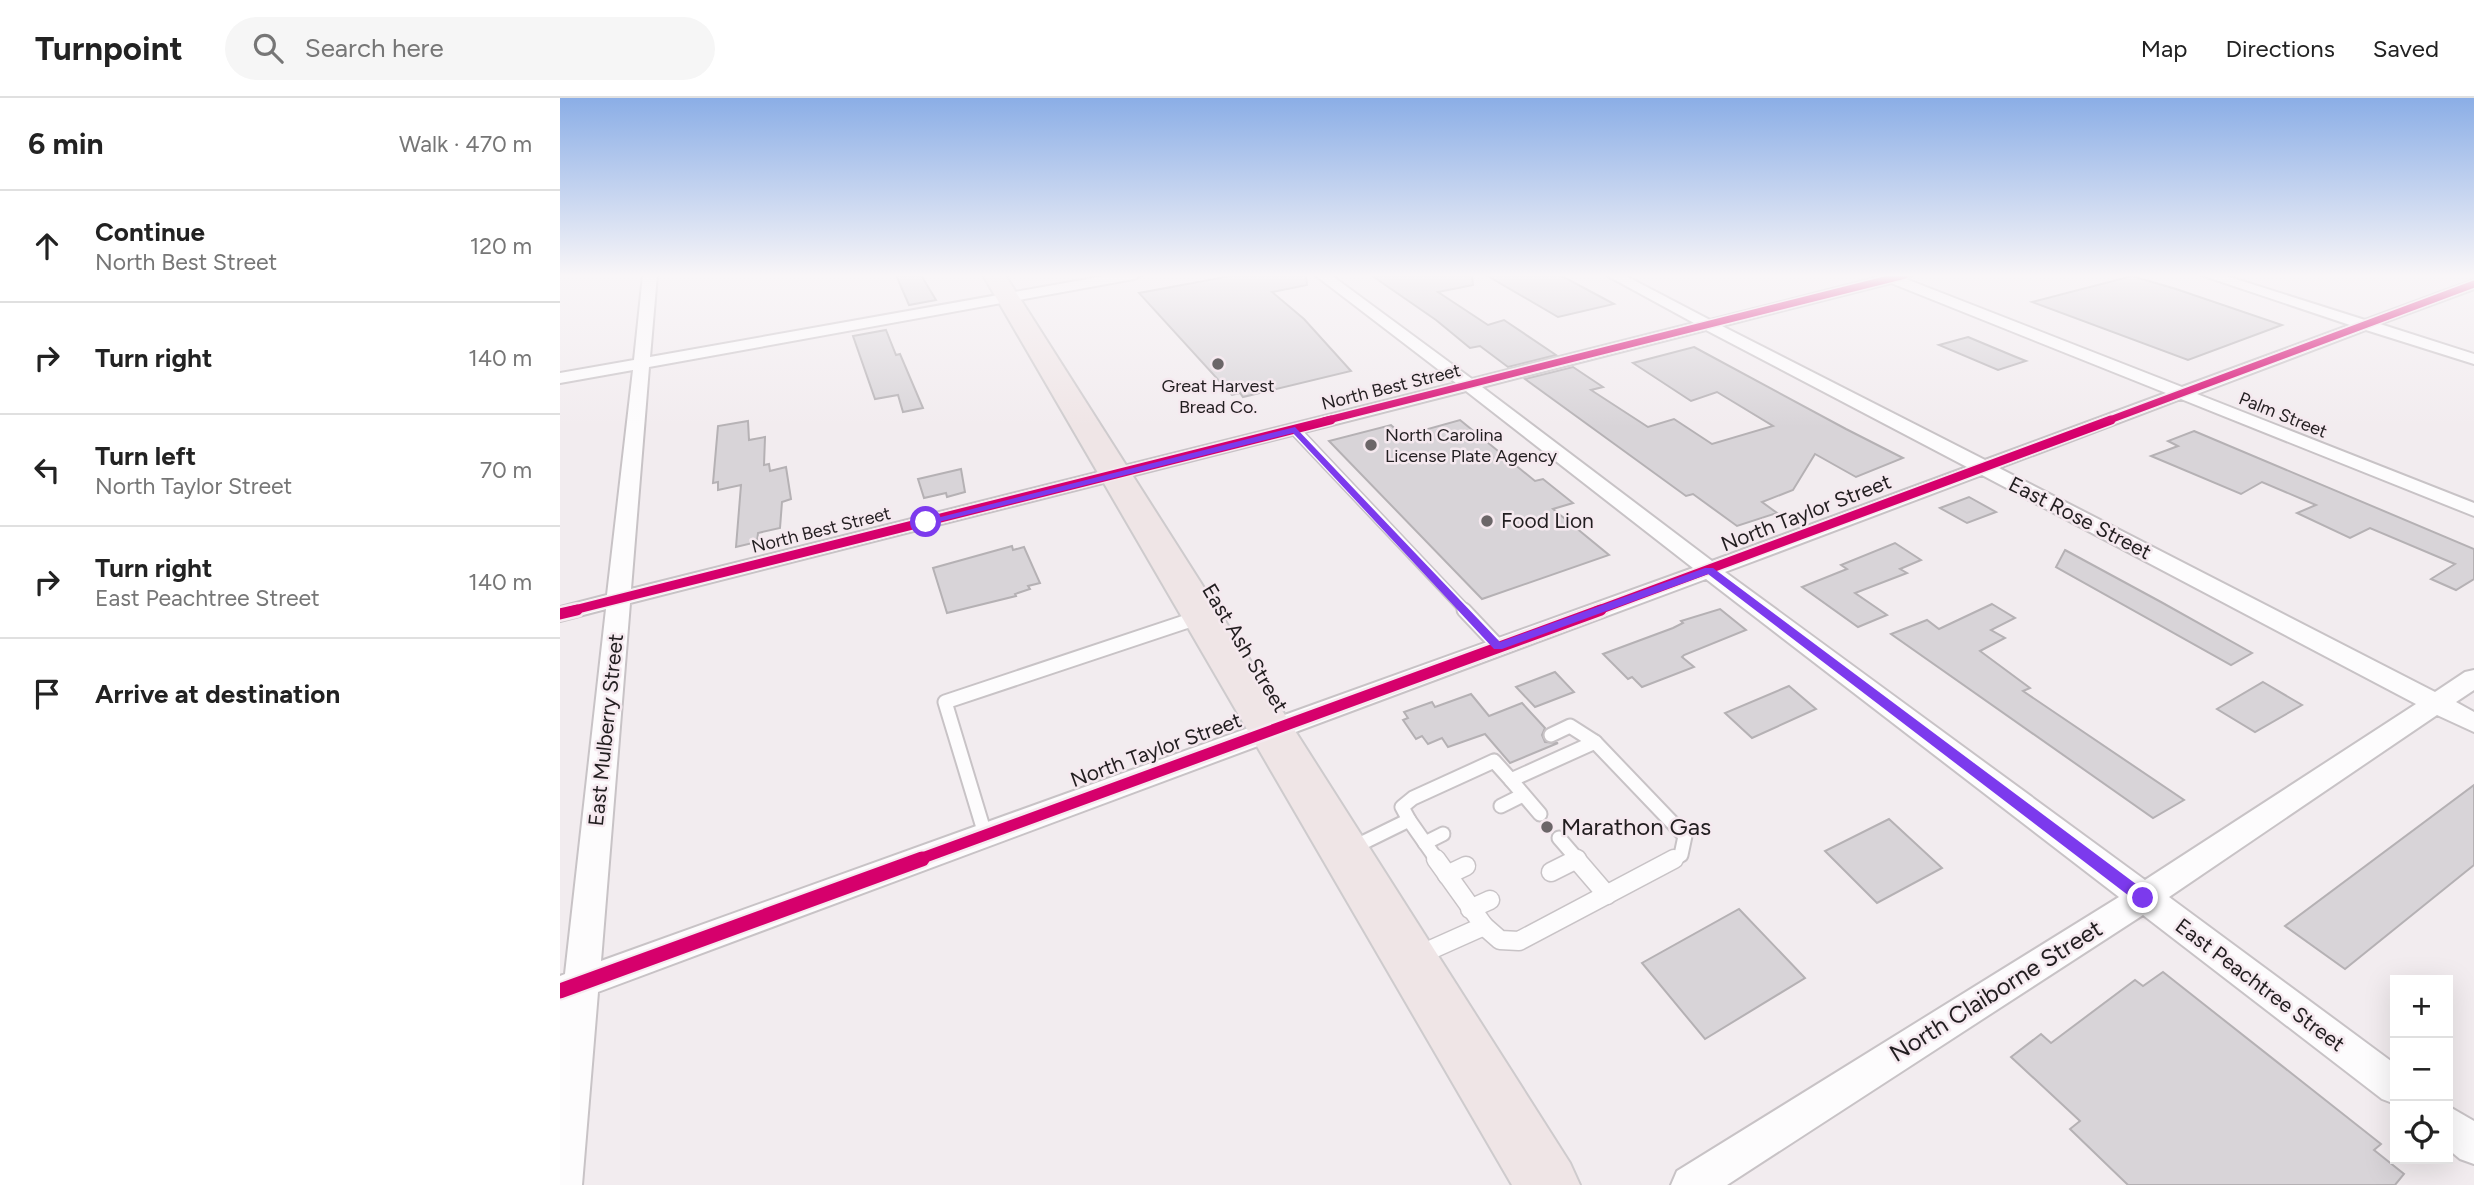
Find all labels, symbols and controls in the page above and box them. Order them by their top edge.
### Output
search box [225,17,715,80]
text: Turnpoint [35,29,183,68]
icon: search [249,29,287,67]
text: Search here [305,32,444,64]
text: Map [2141,34,2187,63]
text: Directions [2225,34,2335,63]
text: Saved [2373,34,2439,63]
text: 6 min [28,125,104,162]
text: Walk · 470 m [399,130,532,158]
text: Continue [95,216,205,248]
icon: ahead [28,227,66,265]
text: 120 m [470,232,532,260]
text: North Best Street [95,248,277,276]
icon: right [28,339,66,377]
text: Turn right [95,342,212,374]
text: 140 m [468,344,532,372]
marker: Great Harvest Bread Co. [1210,356,1226,372]
street label: North Best Street [1319,359,1463,415]
place label: Great Harvest Bread Co. [1162,375,1275,418]
street label: Palm Street [2236,387,2331,443]
place label: North Carolina License Plate Agency [1385,424,1557,467]
marker: North Carolina License Plate Agency [1363,437,1379,453]
text: Turn left [95,440,196,472]
icon: left [28,451,66,489]
text: 70 m [480,456,532,484]
street label: North Taylor Street [1717,469,1894,556]
street label: East Rose Street [2005,471,2156,564]
text: North Taylor Street [95,472,292,500]
street label: North Best Street [749,502,893,558]
route start [910,506,941,537]
place label: Food Lion [1501,508,1594,533]
marker: Food Lion [1479,513,1495,529]
text: Turn right [95,552,212,584]
icon: right [28,563,66,601]
text: 140 m [468,568,532,596]
street label: East Ash Street [1197,579,1294,717]
text: East Peachtree Street [95,584,320,612]
street label: East Mulberry Street [583,633,628,827]
icon: arrive [28,675,66,713]
text: Arrive at destination [95,678,340,710]
street label: North Taylor Street [1067,707,1245,792]
place label: Marathon Gas [1561,812,1711,841]
marker: Marathon Gas [1539,819,1555,835]
route end [2127,882,2158,913]
street label: North Claiborne Street [1884,913,2107,1068]
street label: East Peachtree Street [2171,913,2350,1056]
map controls [2390,975,2453,1164]
button: + [2390,975,2453,1038]
button: − [2390,1038,2453,1101]
button: locate [2390,1101,2453,1164]

